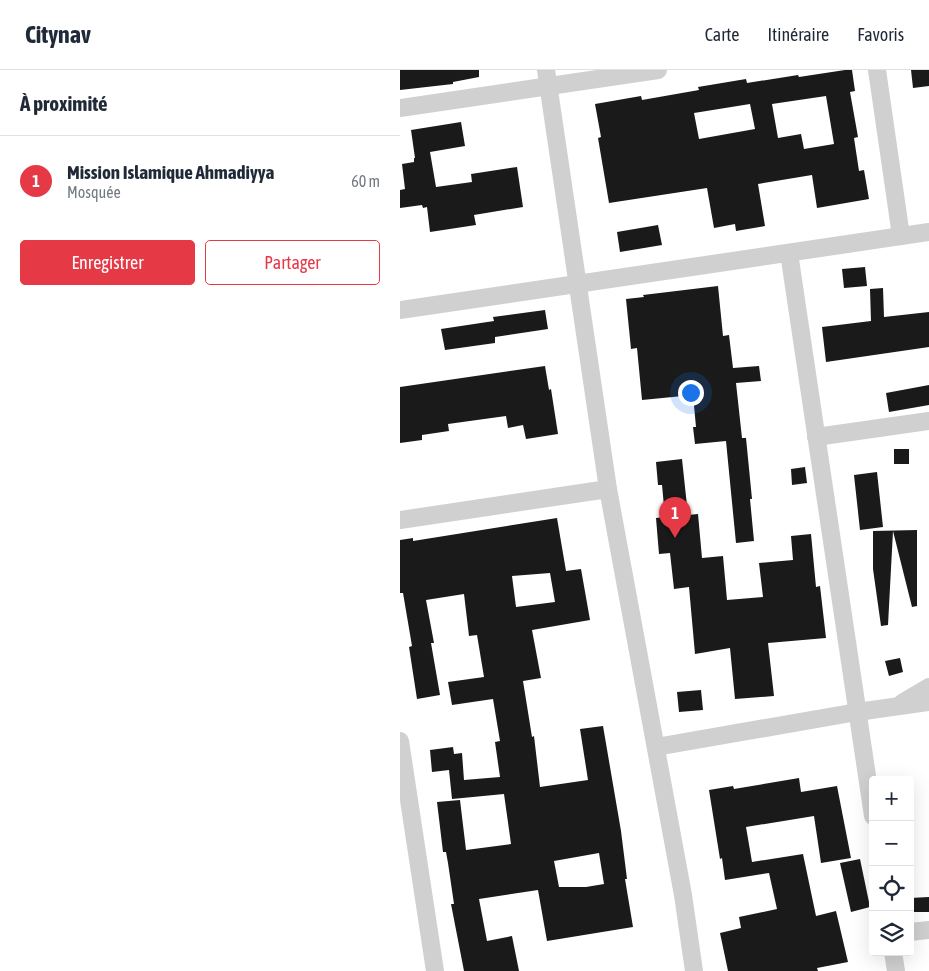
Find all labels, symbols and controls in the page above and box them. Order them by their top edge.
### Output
text: Citynav [25,21,91,48]
text: Carte [705,24,739,45]
text: Itinéraire [767,24,829,45]
text: Favoris [857,24,904,45]
text: À proximité [20,91,108,115]
text: Mission Islamique Ahmadiyya [67,161,274,183]
text: 1 [32,172,40,190]
text: 60 m [351,172,380,190]
text: Mosquée [67,183,121,201]
button: Enregistrer [20,240,195,285]
button: Partager [205,240,380,285]
your location [678,380,704,406]
pin: 1 [659,497,691,538]
map controls [869,776,914,956]
button: + [869,776,914,821]
button: − [869,821,914,866]
button: locate [869,866,914,911]
button: layers [869,911,914,956]

